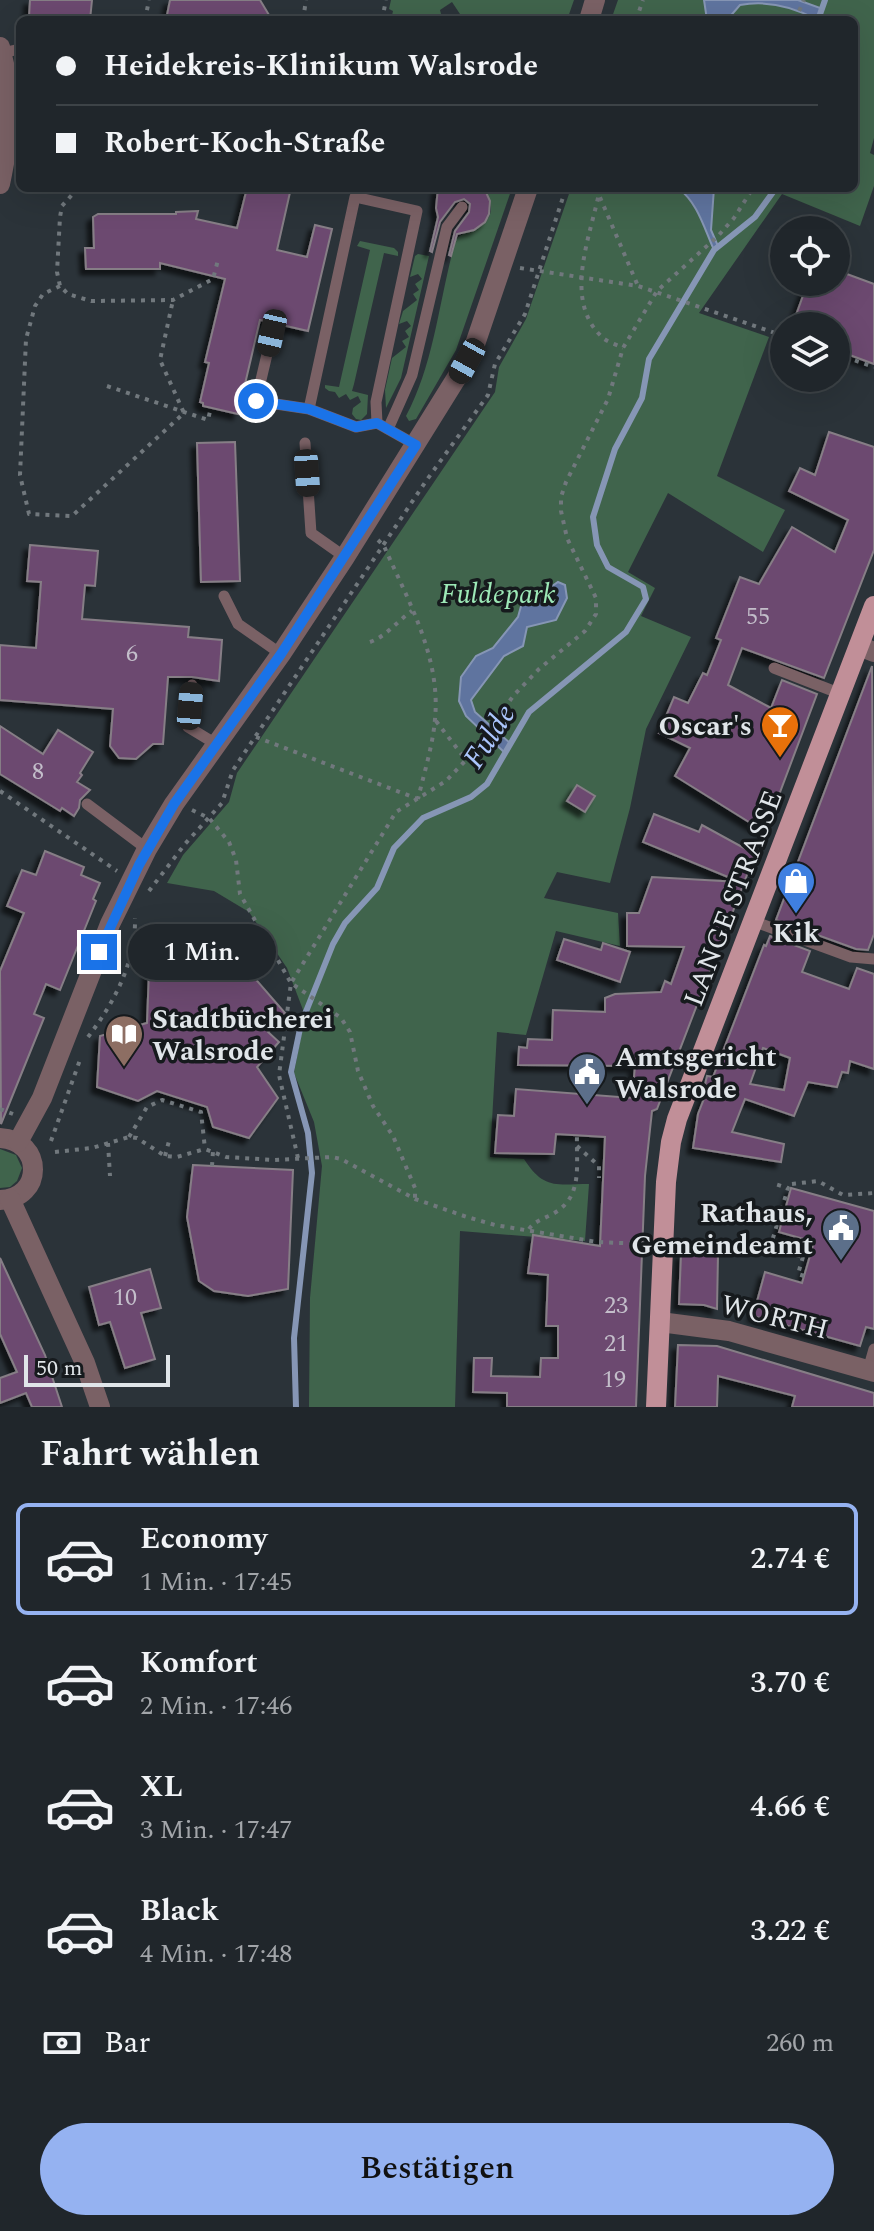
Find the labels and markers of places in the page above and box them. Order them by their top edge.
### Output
bar icon: Oscar's [759,704,801,759]
place label: Oscar's [659,705,752,748]
shop icon: Kik [775,860,817,915]
place label: Kik [772,912,820,955]
place label: Stadtbücherei Walsrode [152,998,333,1073]
library icon: Stadtbücherei Walsrode [103,1013,145,1068]
place label: Amtsgericht Walsrode [615,1036,777,1111]
public building icon: Amtsgericht Walsrode [566,1051,608,1106]
place label: Rathaus, Gemeindeamt [631,1192,813,1267]
public building icon: Rathaus, Gemeindeamt [820,1207,862,1262]

